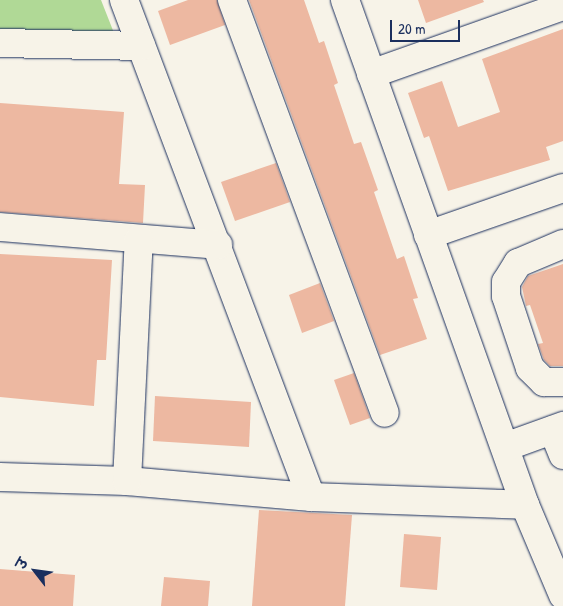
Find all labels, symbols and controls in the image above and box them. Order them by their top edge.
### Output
scale bar [393,10,463,42]
text: 20 m [398,18,425,39]
north arrow [10,546,60,596]
text: उ [11,554,32,572]

